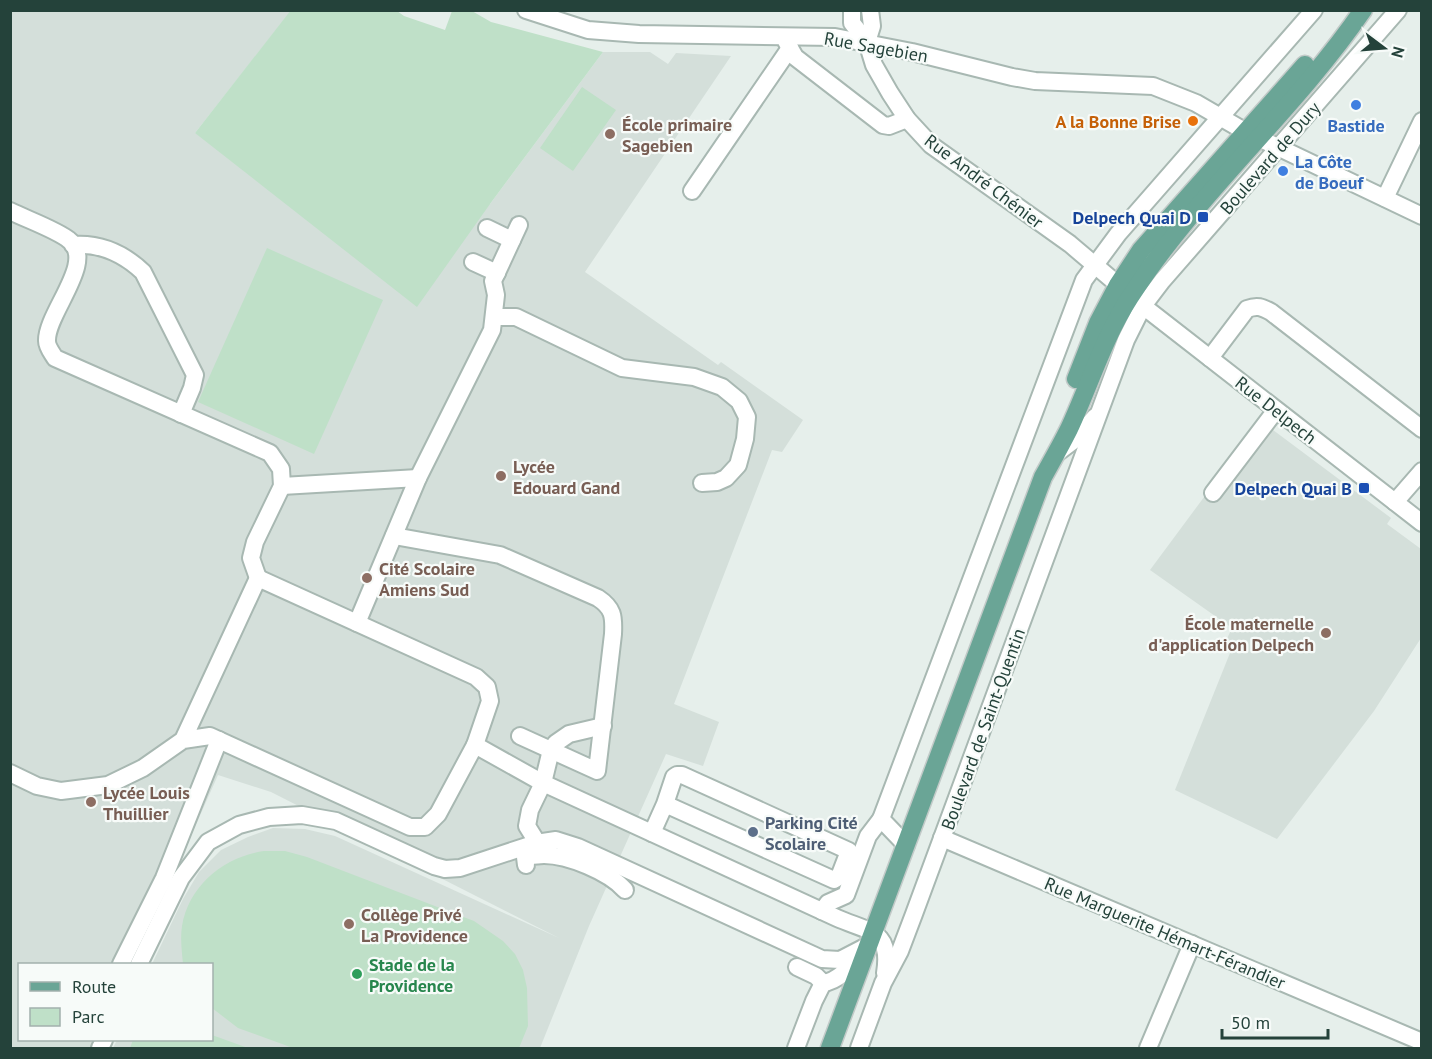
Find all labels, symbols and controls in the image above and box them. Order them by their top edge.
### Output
north arrow [1354,18,1414,78]
street label: Rue Sagebien [822,27,930,67]
text: N [1387,44,1409,60]
street label: Boulevard de Dury [1215,97,1326,219]
marker: Bastide [1349,98,1363,112]
place label: A la Bonne Brise [1055,110,1181,133]
place label: École primaire Sagebien [622,113,732,157]
marker: A la Bonne Brise [1186,114,1200,128]
place label: Bastide [1327,114,1385,137]
marker: École primaire Sagebien [603,127,617,141]
street label: Rue André Chénier [920,129,1048,233]
place label: La Côte de Boeuf [1295,150,1365,194]
marker: La Côte de Boeuf [1276,164,1290,178]
place label: Delpech Quai D [1073,206,1191,229]
marker: Delpech Quai D [1196,210,1210,224]
street label: Rue Delpech [1231,371,1321,449]
place label: Lycée Edouard Gand [513,455,620,499]
marker: Lycée Edouard Gand [494,469,508,483]
place label: Delpech Quai B [1235,477,1352,500]
marker: Delpech Quai B [1357,481,1371,495]
place label: Cité Scolaire Amiens Sud [379,557,475,601]
marker: Cité Scolaire Amiens Sud [360,571,374,585]
place label: École maternelle d'application Delpech [1148,612,1314,656]
street label: Boulevard de Saint-Quentin [936,625,1030,833]
marker: École maternelle d'application Delpech [1319,626,1333,640]
place label: Lycée Louis Thuillier [103,781,190,825]
marker: Lycée Louis Thuillier [84,795,98,809]
place label: Parking Cité Scolaire [765,811,858,855]
marker: Parking Cité Scolaire [746,825,760,839]
street label: Rue Marguerite Hémart-Férandier [1041,872,1289,994]
place label: Collège Privé La Providence [361,903,468,947]
marker: Collège Privé La Providence [342,917,356,931]
place label: Stade de la Providence [369,953,455,997]
legend [18,963,213,1041]
marker: Stade de la Providence [350,967,364,981]
text: Route [72,975,116,998]
scale bar [1222,1002,1328,1040]
text: Parc [72,1005,105,1028]
text: 50 m [1231,1011,1270,1034]

